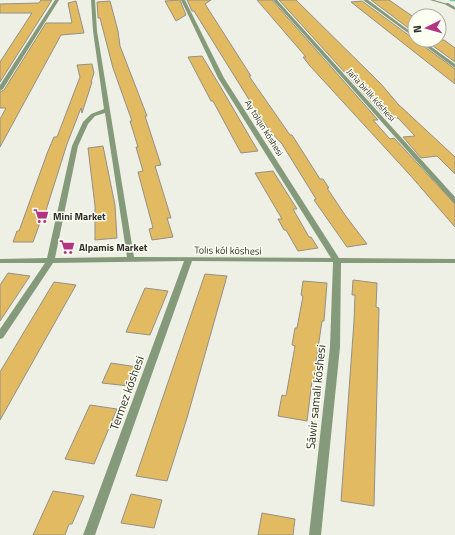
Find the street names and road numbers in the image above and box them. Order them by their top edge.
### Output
street label: Jańa birlik kóshesi [344,65,399,124]
street label: Ay tolqın kóshesi [242,97,287,158]
street label: Tolıs kól kóshesi [194,242,262,259]
street label: Sáwir samalı kóshesi [301,344,330,450]
street label: Termez kóshesi [104,353,149,433]

